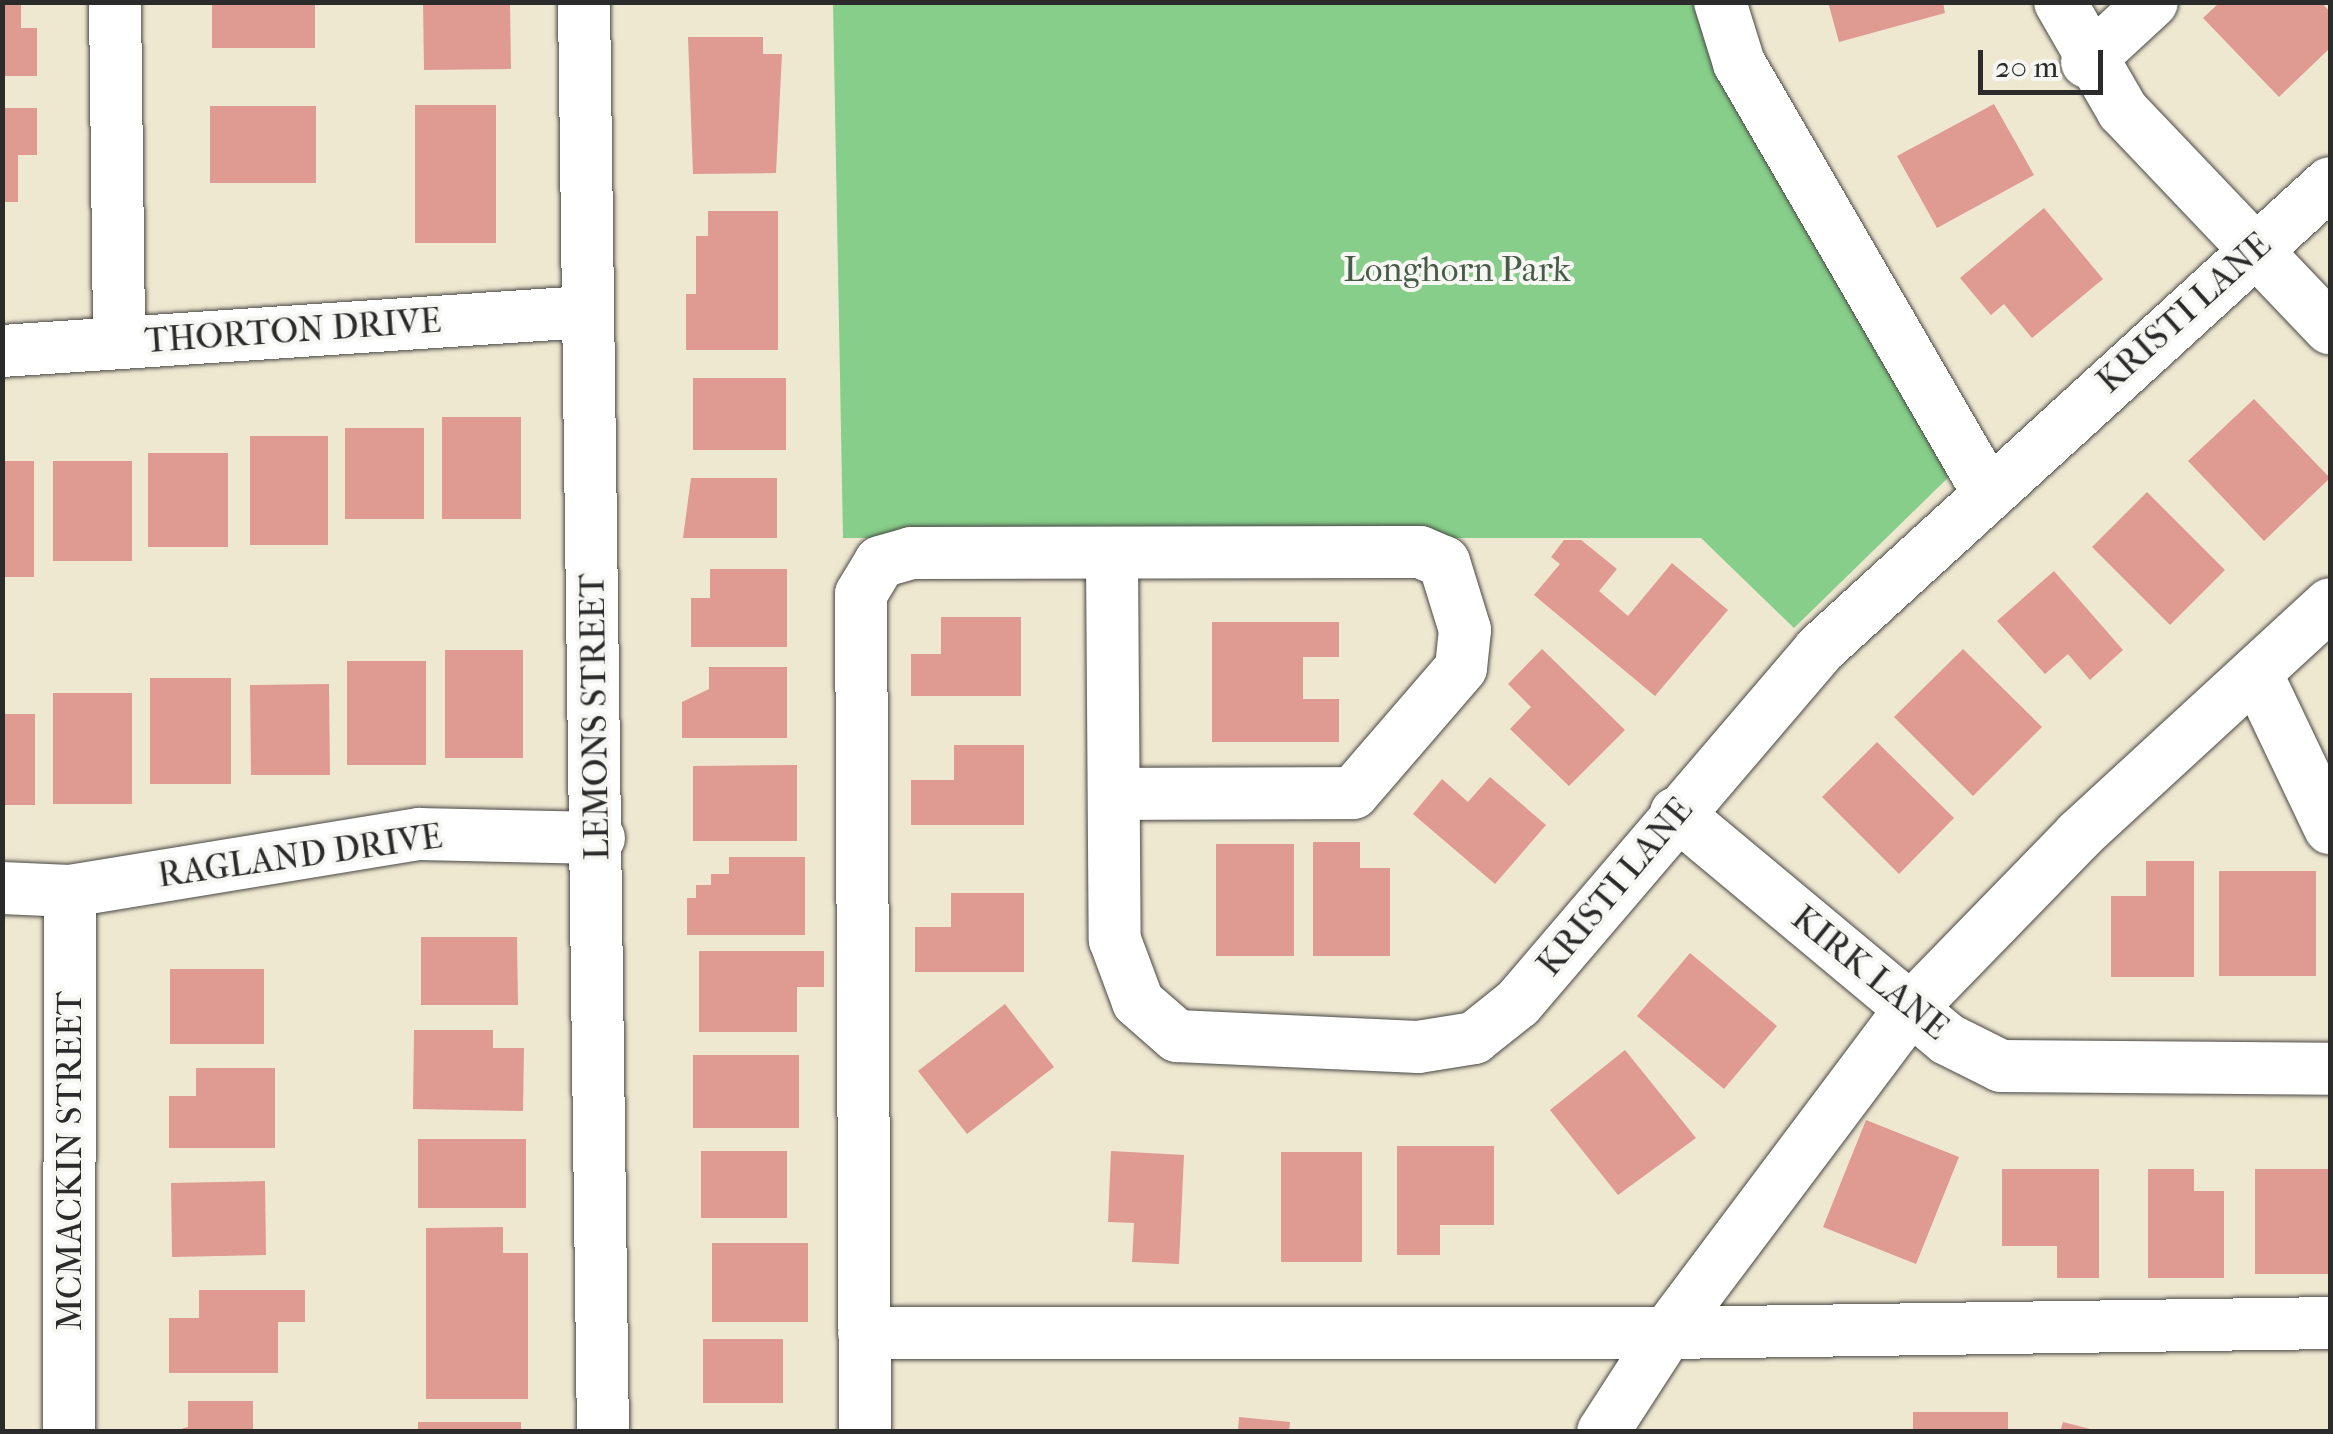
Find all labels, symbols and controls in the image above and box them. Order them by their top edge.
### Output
scale bar [1983,30,2108,92]
text: 20 m [1995,50,2058,85]
street label: KRISTI LANE [2088,224,2280,402]
park label: Longhorn Park [1343,249,1571,291]
street label: THORTON DRIVE [143,300,443,362]
street label: LEMONS STREET [572,573,618,861]
street label: KRISTI LANE [1528,789,1702,985]
street label: RAGLAND DRIVE [155,815,445,897]
street label: KIRK LANE [1783,897,1957,1049]
street label: MCMACKIN STREET [49,991,91,1331]

